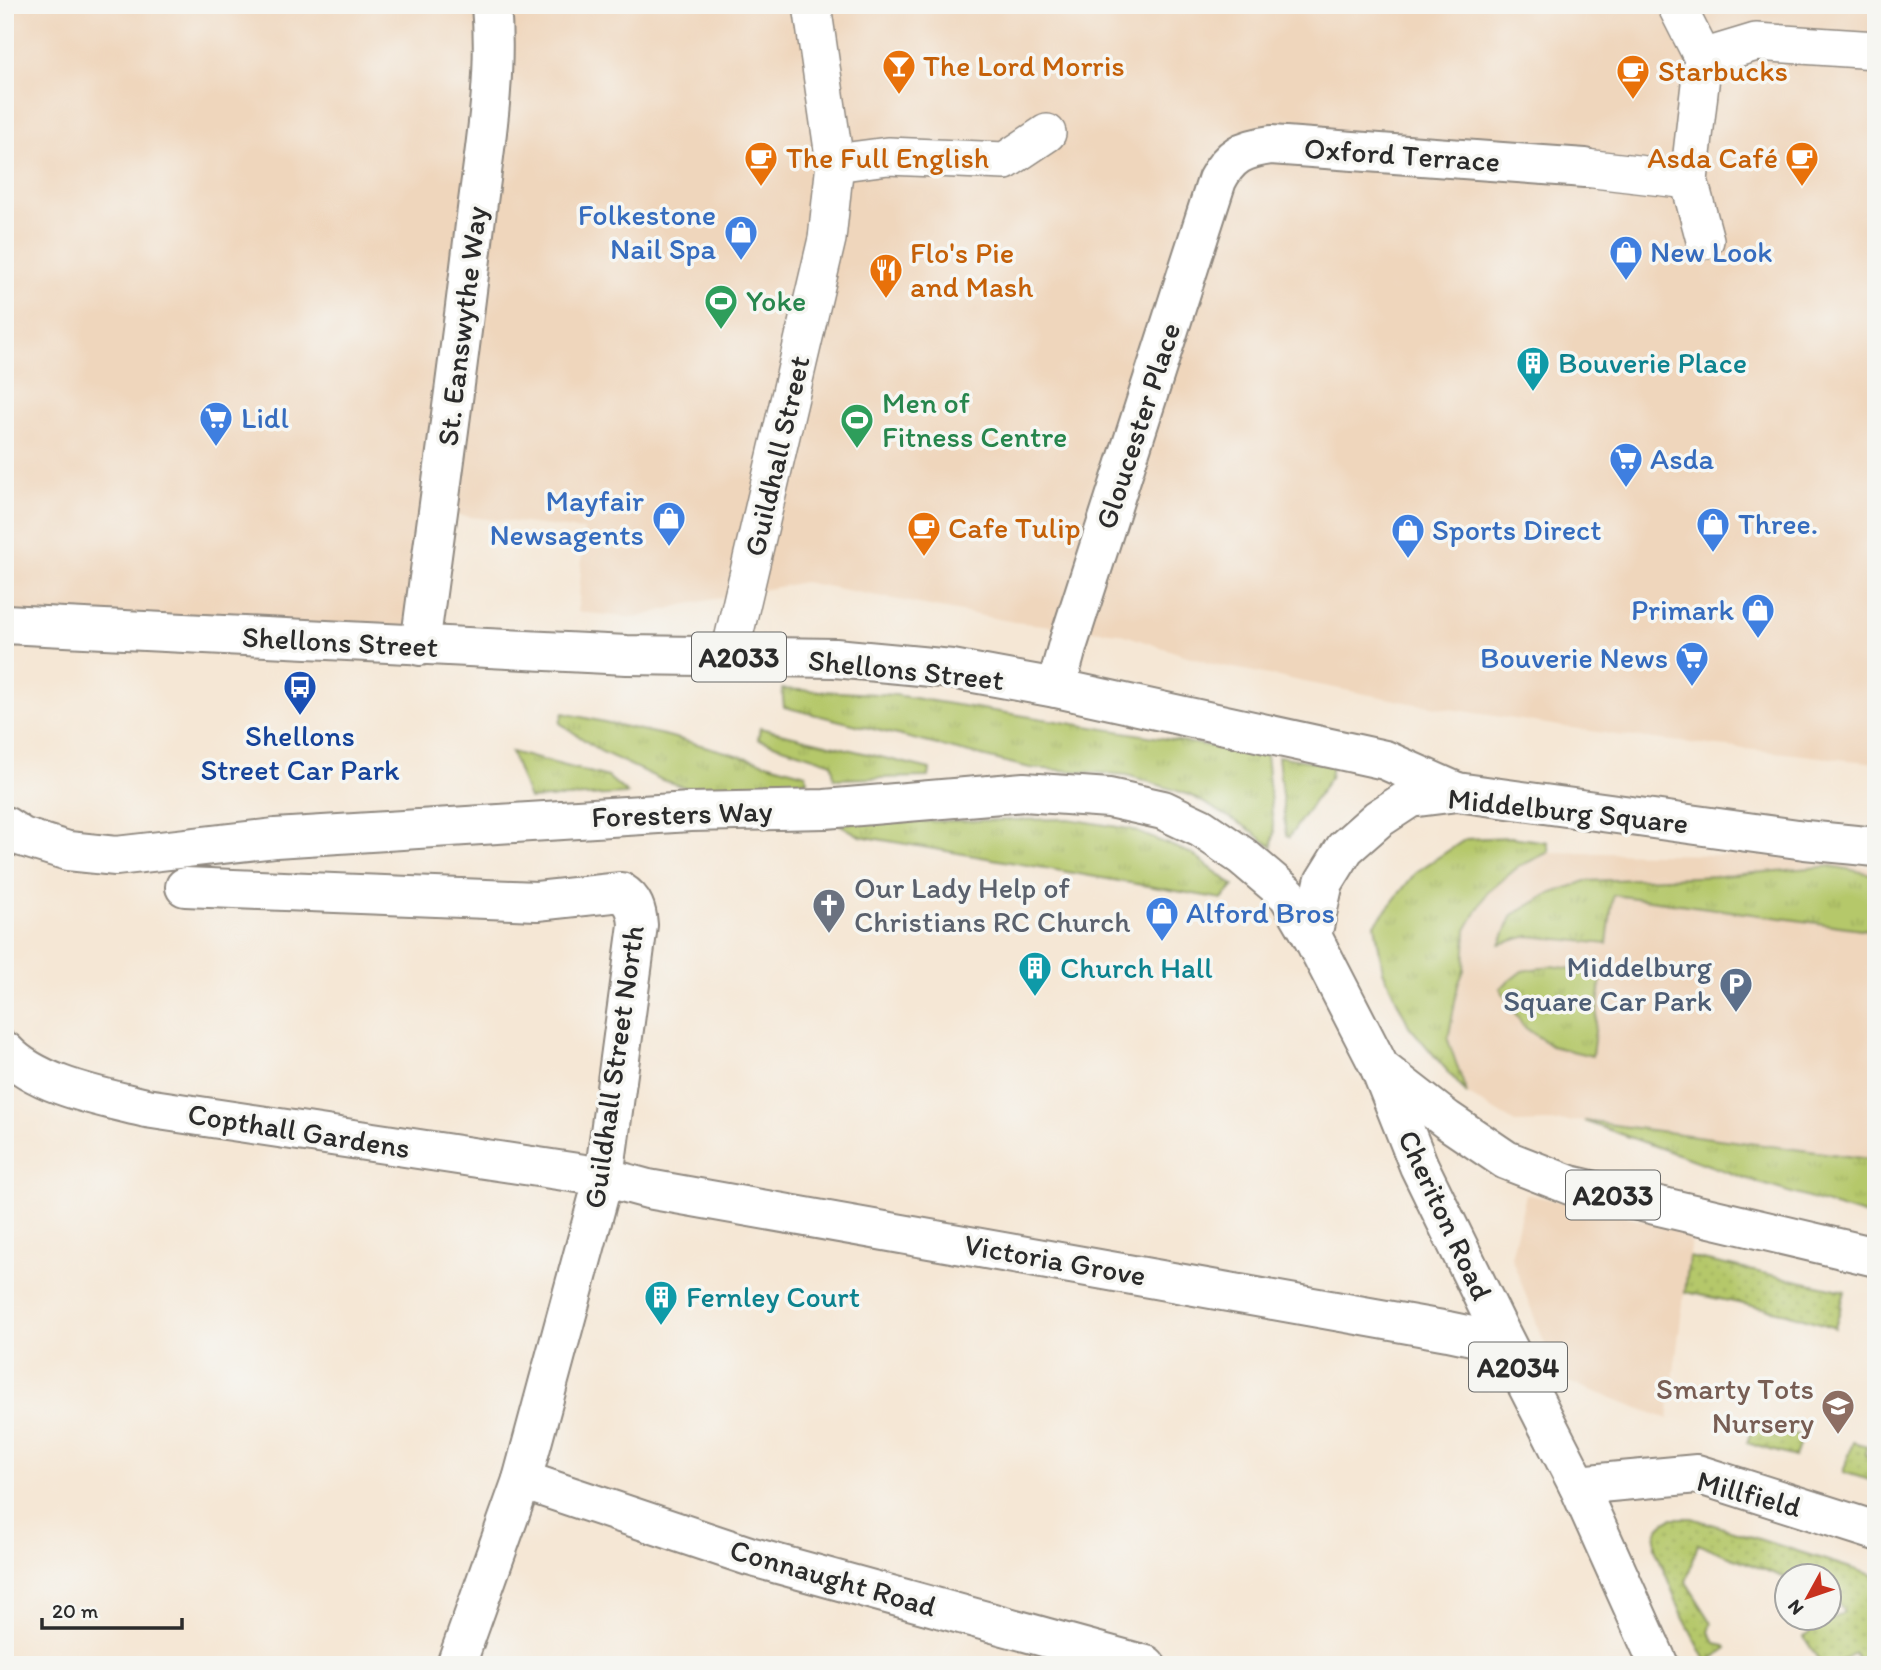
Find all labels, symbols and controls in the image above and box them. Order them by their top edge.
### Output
bar icon: The Lord Morris [880,47,918,96]
place label: The Lord Morris [923,47,1125,84]
cafe icon: Starbucks [1614,52,1652,101]
place label: Starbucks [1658,52,1788,89]
street label: Oxford Terrace [1303,129,1501,180]
cafe icon: The Full English [742,139,780,188]
place label: The Full English [786,139,989,176]
place label: Asda Café [1647,139,1778,176]
cafe icon: Asda Café [1783,139,1821,188]
place label: Folkestone Nail Spa [578,196,716,267]
street label: St. Eanswythe Way [428,204,495,448]
shop icon: Folkestone Nail Spa [722,213,760,262]
shop icon: New Look [1607,233,1645,282]
place label: New Look [1650,233,1773,270]
place label: Flo's Pie and Mash [910,234,1033,305]
restaurant icon: Flo's Pie and Mash [867,251,905,300]
sports icon: Yoke [702,282,740,331]
place label: Yoke [746,282,806,319]
street label: Gloucester Place [1087,318,1188,534]
building icon: Bouverie Place [1514,344,1552,393]
place label: Bouverie Place [1558,344,1747,381]
street label: Guildhall Street [735,352,818,560]
place label: Men of Fitness Centre [882,384,1067,455]
supermarket icon: Lidl [197,399,235,448]
place label: Lidl [241,399,289,436]
sports icon: Men of Fitness Centre [838,401,876,450]
supermarket icon: Asda [1607,440,1645,489]
place label: Asda [1650,440,1715,477]
place label: Mayfair Newsagents [489,482,644,553]
shop icon: Mayfair Newsagents [650,499,688,548]
shop icon: Three. [1694,505,1732,554]
place label: Three. [1738,505,1818,542]
cafe icon: Cafe Tulip [905,509,943,558]
place label: Cafe Tulip [948,509,1081,546]
shop icon: Sports Direct [1389,511,1427,560]
place label: Sports Direct [1432,511,1601,548]
place label: Primark [1631,591,1734,628]
shop icon: Primark [1739,591,1777,640]
street label: Shellons Street [241,618,439,665]
road number: A2033 [692,632,786,682]
place label: Bouverie News [1480,639,1668,676]
supermarket icon: Bouverie News [1673,639,1711,688]
street label: Shellons Street [806,641,1006,698]
bus stop icon: Shellons Street Car Park [281,668,319,717]
place label: Shellons Street Car Park [200,717,400,788]
street label: Middelburg Square [1446,779,1690,842]
street label: Foresters Way [591,792,773,835]
place label: Our Lady Help of Christians RC Church [854,869,1130,940]
church icon: Our Lady Help of Christians RC Church [810,886,848,935]
shop icon: Alford Bros [1143,894,1181,943]
place label: Alford Bros [1186,894,1335,931]
street label: Guildhall Street North [575,923,652,1211]
place label: Middelburg Square Car Park [1503,948,1713,1019]
building icon: Church Hall [1016,949,1054,998]
place label: Church Hall [1060,949,1213,986]
parking icon: Middelburg Square Car Park [1717,965,1755,1014]
street label: Copthall Gardens [185,1095,413,1166]
street label: Cheriton Road [1390,1124,1501,1306]
road number: A2033 [1566,1170,1660,1220]
street label: Victoria Grove [961,1225,1149,1294]
building icon: Fernley Court [642,1278,680,1327]
place label: Fernley Court [686,1278,860,1315]
road number: A2034 [1469,1342,1567,1392]
place label: Smarty Tots Nursery [1656,1370,1814,1441]
school or university icon: Smarty Tots Nursery [1819,1387,1857,1436]
street label: Millfield [1693,1462,1806,1525]
street label: Connaught Road [726,1530,941,1625]
north arrow [1772,1562,1842,1632]
scale bar [42,1586,182,1630]
text: N [1782,1595,1808,1620]
text: 20 m [52,1598,99,1623]

